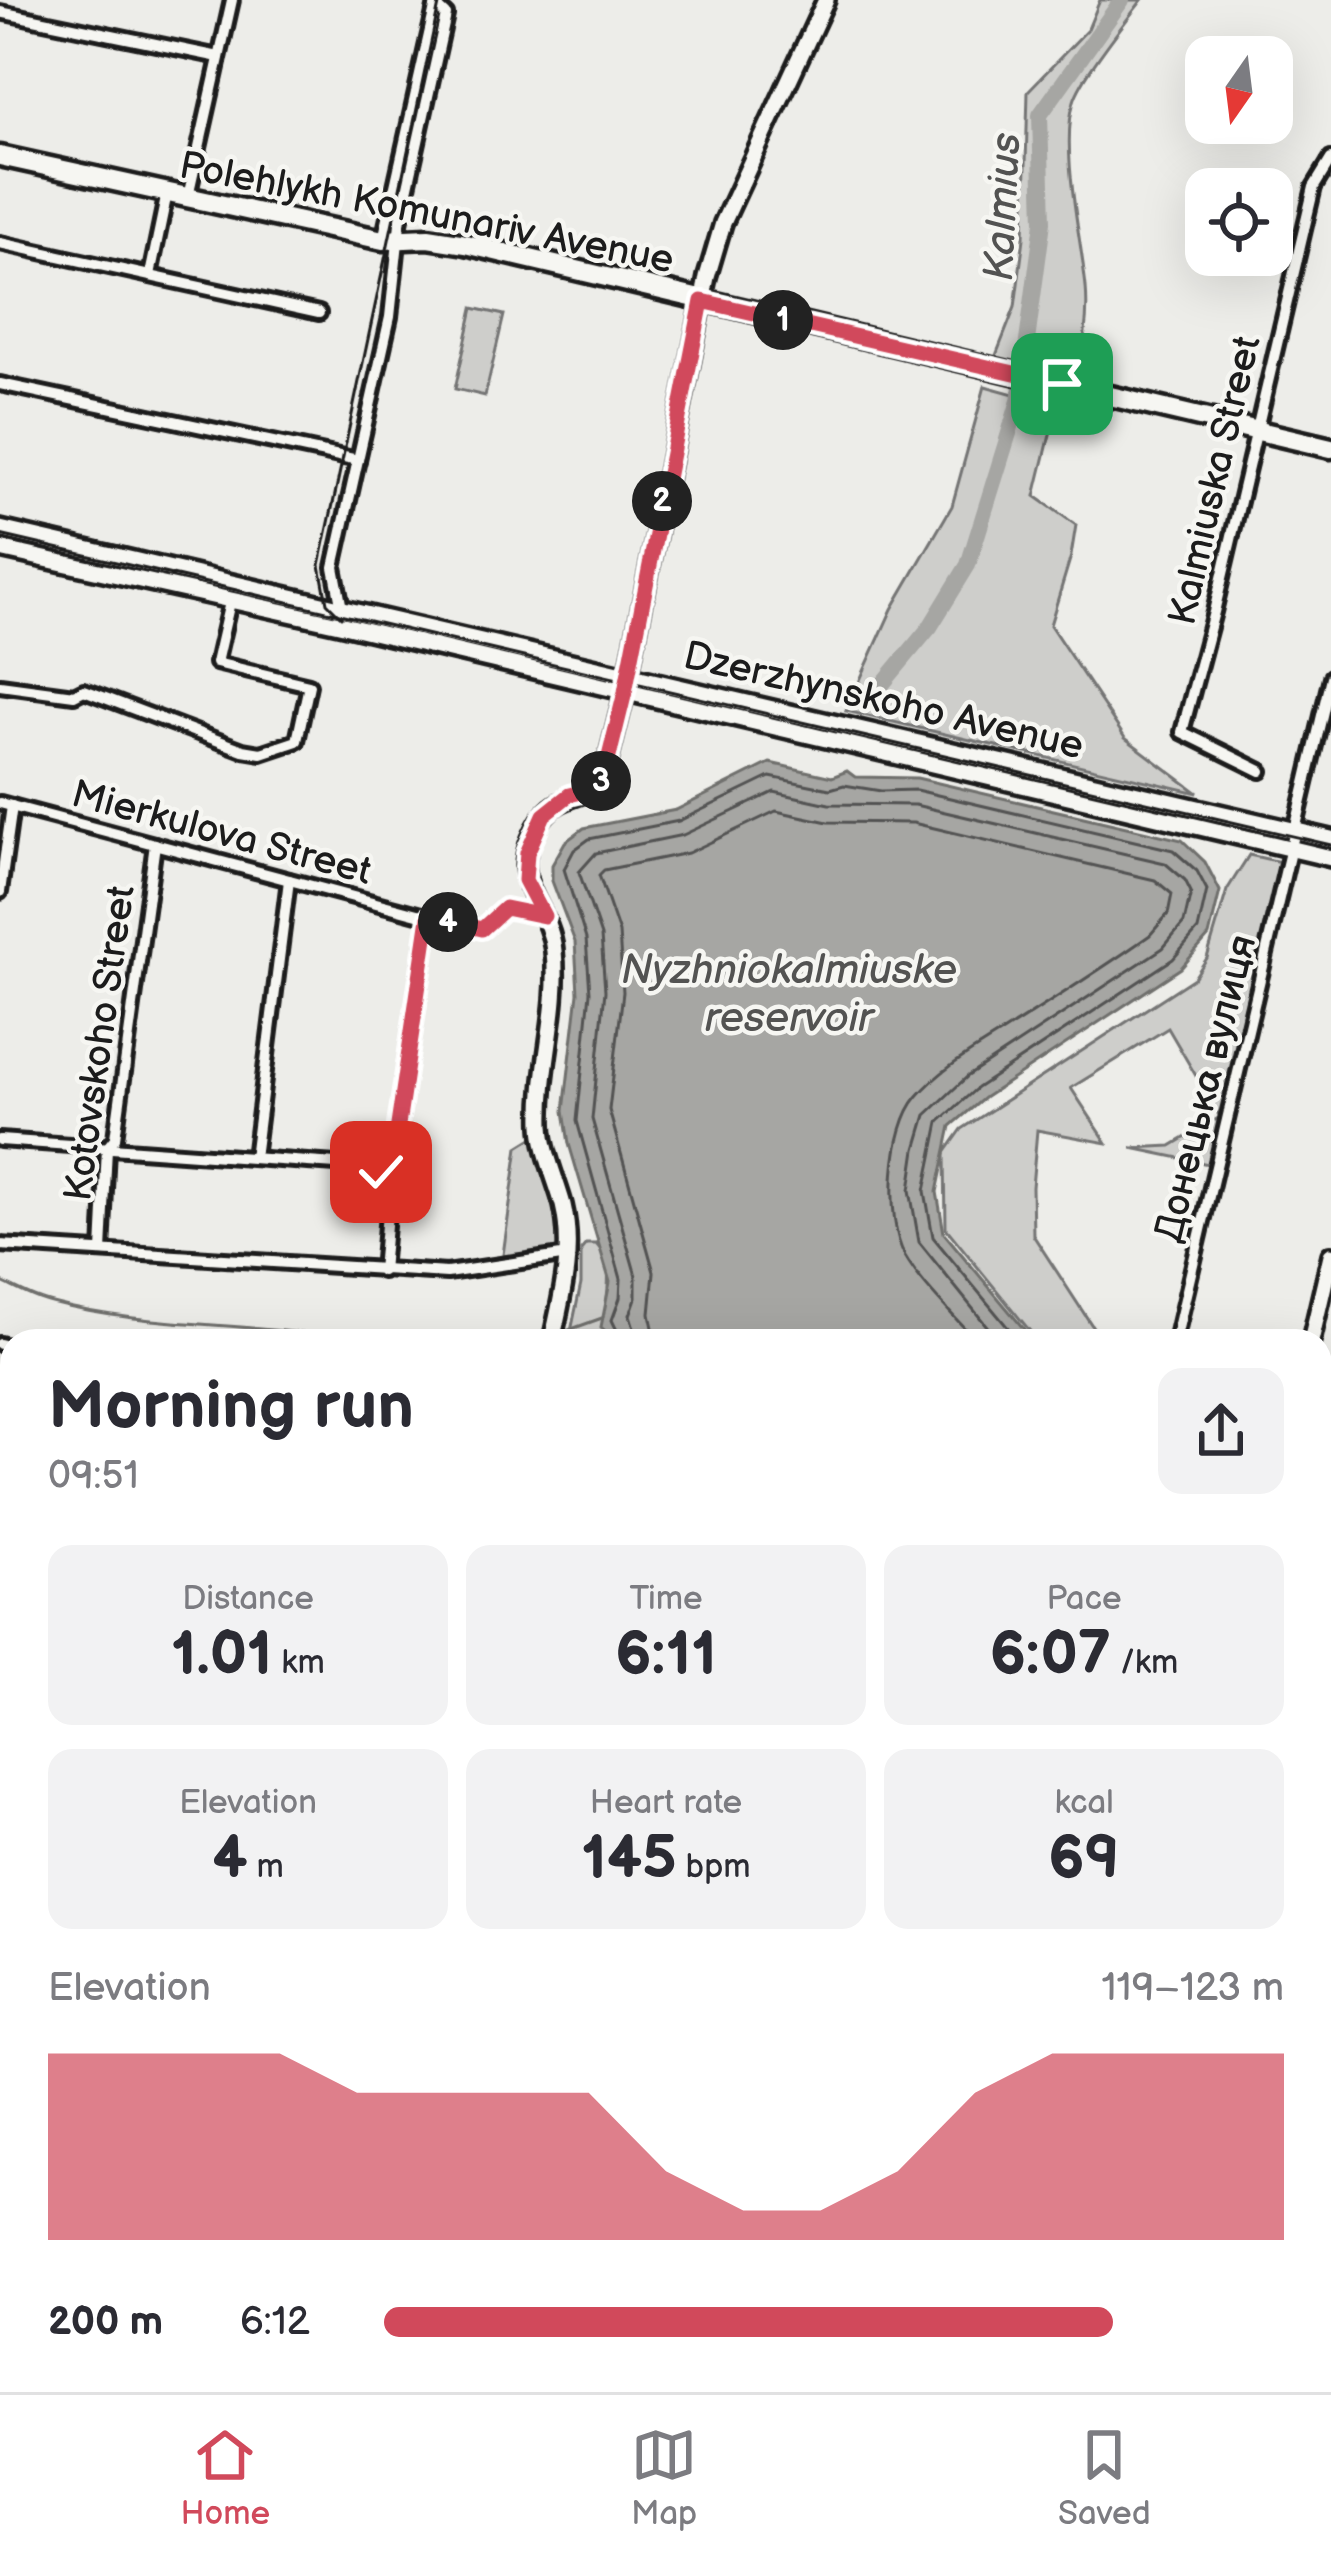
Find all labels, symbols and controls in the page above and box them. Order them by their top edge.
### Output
north arrow [1185,36,1293,144]
map controls [1185,36,1293,276]
water label: Kalmius [974,132,1033,283]
street label: Polehlykh Komunariv Avenue [175,142,678,284]
button: locate [1185,168,1293,276]
pin: 1 [753,290,813,350]
text: 1 [776,300,790,340]
street label: Kalmiuska Street [1159,331,1272,630]
pin [1011,333,1113,435]
icon: arrive [1029,351,1095,417]
pin: 2 [632,471,692,531]
text: 2 [652,481,672,521]
street label: Dzerzhynskoho Avenue [679,633,1088,770]
pin: 3 [571,751,631,811]
text: 3 [591,761,611,801]
street label: Mierkulova Street [66,771,376,896]
street label: Kotovskoho Street [55,882,146,1204]
pin: 4 [418,892,478,952]
text: 4 [438,902,458,942]
street label: Донецька вулиця [1146,930,1267,1247]
water label: Nyzhniokalmiuske reservoir [621,945,957,1044]
pin [330,1121,432,1223]
icon: check [348,1139,414,1205]
text: Morning run [48,1368,414,1447]
button: share [1158,1368,1284,1494]
text: 09:51 [48,1453,139,1500]
text: Distance [182,1579,314,1619]
text: Time [629,1579,703,1619]
text: Pace [1046,1579,1122,1619]
text: 1.01 [171,1619,272,1691]
text: 6:11 [615,1619,717,1691]
text: 6:07 [990,1619,1111,1691]
text: km [272,1643,325,1683]
text: /km [1111,1643,1178,1683]
text: Elevation [179,1783,317,1823]
text: Heart rate [590,1783,742,1823]
text: kcal [1054,1783,1114,1823]
text: 4 [212,1823,248,1895]
text: 145 [581,1823,677,1895]
text: 69 [1048,1823,1120,1895]
text: m [248,1847,284,1887]
text: bpm [677,1847,751,1887]
text: Elevation [48,1965,211,2012]
text: 119–123 m [1101,1965,1284,2012]
text: 200 m [48,2299,163,2346]
text: 6:12 [240,2299,310,2346]
tab: Home [180,2422,270,2534]
tab: Map [631,2422,697,2534]
tab: Saved [1058,2422,1151,2534]

